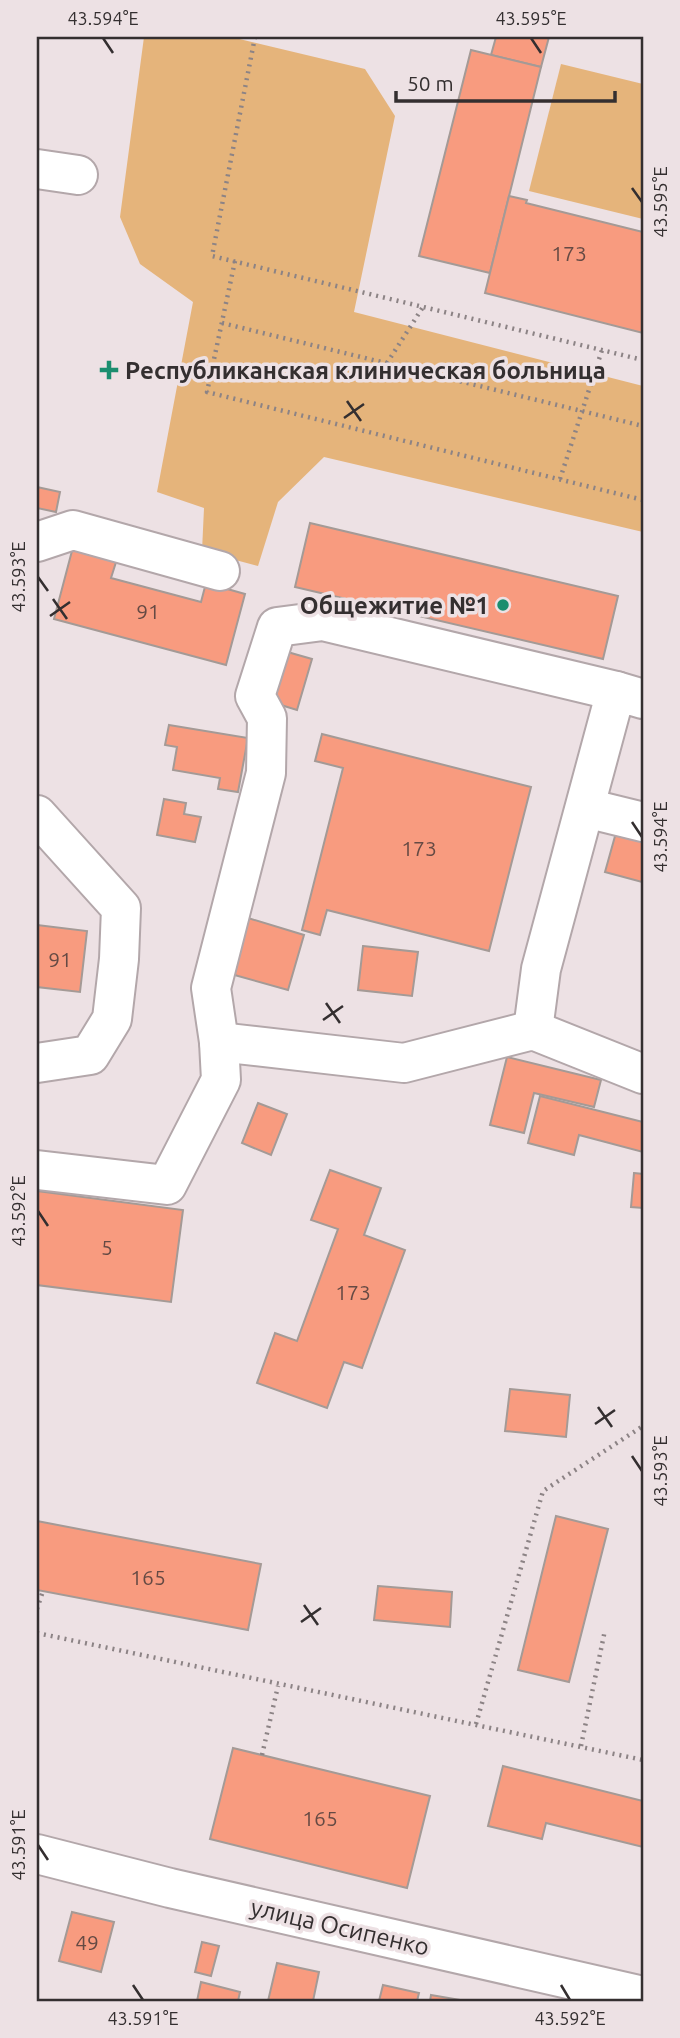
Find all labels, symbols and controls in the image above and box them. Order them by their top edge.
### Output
text: 43.594°E [67,8,139,28]
text: 43.595°E [495,8,567,28]
scale bar [396,60,615,104]
text: 50 m [407,71,454,95]
text: 43.595°E [650,166,670,238]
house number: 173 [551,241,587,265]
place label: Республиканская клиническая больница [125,357,606,384]
marker: Республиканская клиническая больница [99,360,119,380]
text: 43.593°E [8,541,28,613]
place label: Общежитие №1 [300,592,489,619]
marker: Общежитие №1 [495,597,511,613]
house number: 91 [136,599,160,623]
text: 43.594°E [650,801,670,873]
house number: 173 [401,836,437,860]
house number: 91 [48,947,72,971]
text: 43.592°E [8,1175,28,1247]
house number: 5 [101,1235,113,1259]
house number: 173 [335,1280,371,1304]
text: 43.593°E [650,1435,670,1507]
house number: 165 [130,1565,166,1589]
house number: 165 [302,1806,338,1830]
text: 43.591°E [8,1809,28,1881]
street label: улица Осипенко [248,1893,432,1961]
house number: 49 [75,1930,99,1954]
text: 43.591°E [107,2008,179,2028]
text: 43.592°E [534,2008,606,2028]

